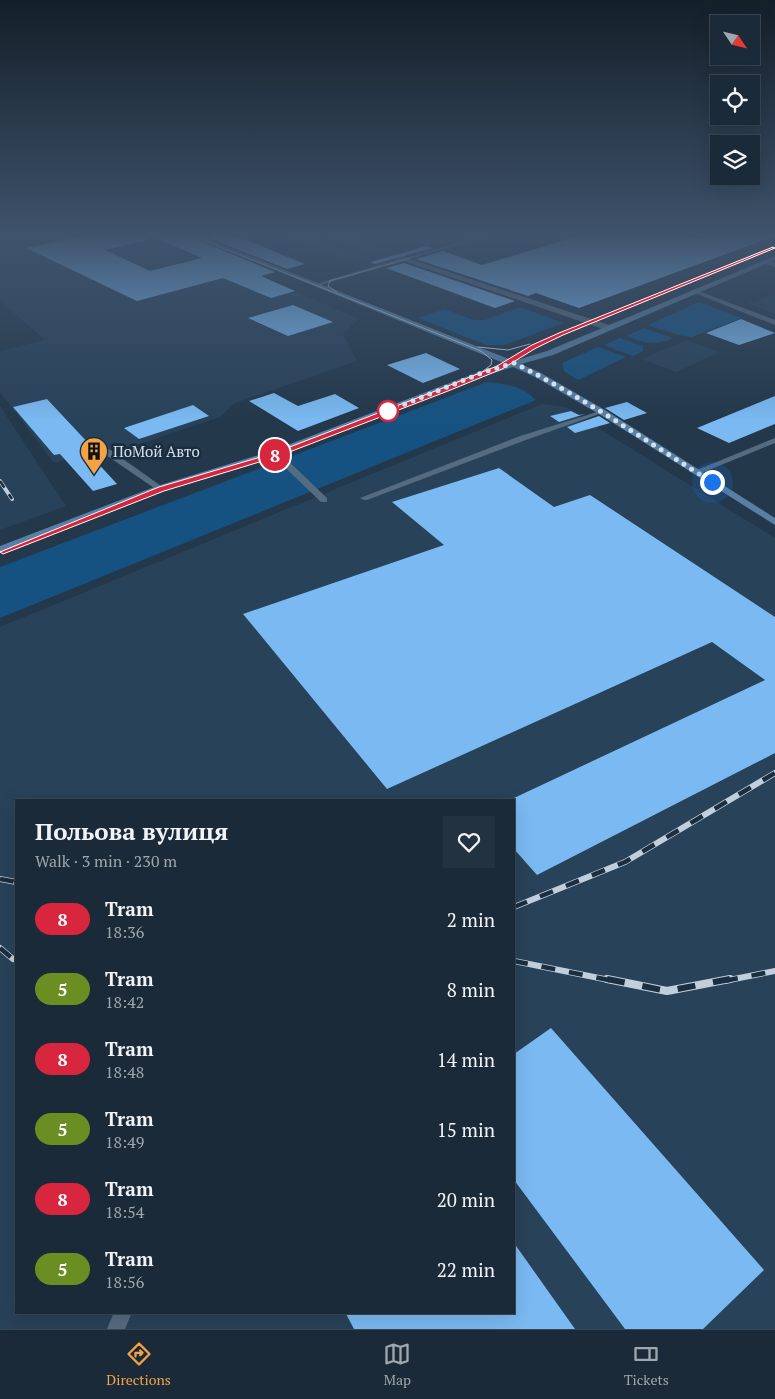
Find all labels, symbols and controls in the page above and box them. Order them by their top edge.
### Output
north arrow [710,15,760,65]
map controls [710,15,760,185]
button: locate [710,75,760,125]
button: layers [710,135,760,185]
unlabelled marker [377,400,399,422]
building icon: ПоМой Авто [79,436,109,475]
line badge: 8 [259,439,291,471]
place label: ПоМой Авто [113,441,200,461]
text: 8 [270,443,280,467]
your location [700,470,725,495]
text: Польова вулиця [35,815,228,847]
button: heart [443,816,495,868]
text: Walk · 3 min · 230 m [35,850,177,872]
text: Tram [105,896,153,921]
text: 8 [57,907,68,931]
text: 2 min [447,907,495,932]
text: 18:36 [105,921,144,943]
text: Tram [105,966,153,991]
text: 5 [57,977,68,1001]
text: 8 min [447,977,495,1002]
text: 18:42 [105,991,144,1013]
text: Tram [105,1036,153,1061]
text: 8 [57,1047,68,1071]
text: 14 min [437,1047,495,1072]
text: 18:48 [105,1061,144,1083]
text: Tram [105,1106,153,1131]
text: 5 [57,1117,68,1141]
text: 15 min [437,1117,495,1142]
text: 18:49 [105,1131,144,1153]
text: Tram [105,1176,153,1201]
text: 8 [57,1187,68,1211]
text: 20 min [437,1187,495,1212]
text: 18:54 [105,1201,144,1223]
text: Tram [105,1246,153,1271]
text: 5 [57,1257,68,1281]
text: 22 min [437,1257,495,1282]
text: 18:56 [105,1271,144,1293]
tab: Directions [106,1340,171,1389]
tab: Map [383,1340,411,1389]
tab: Tickets [624,1340,669,1389]

